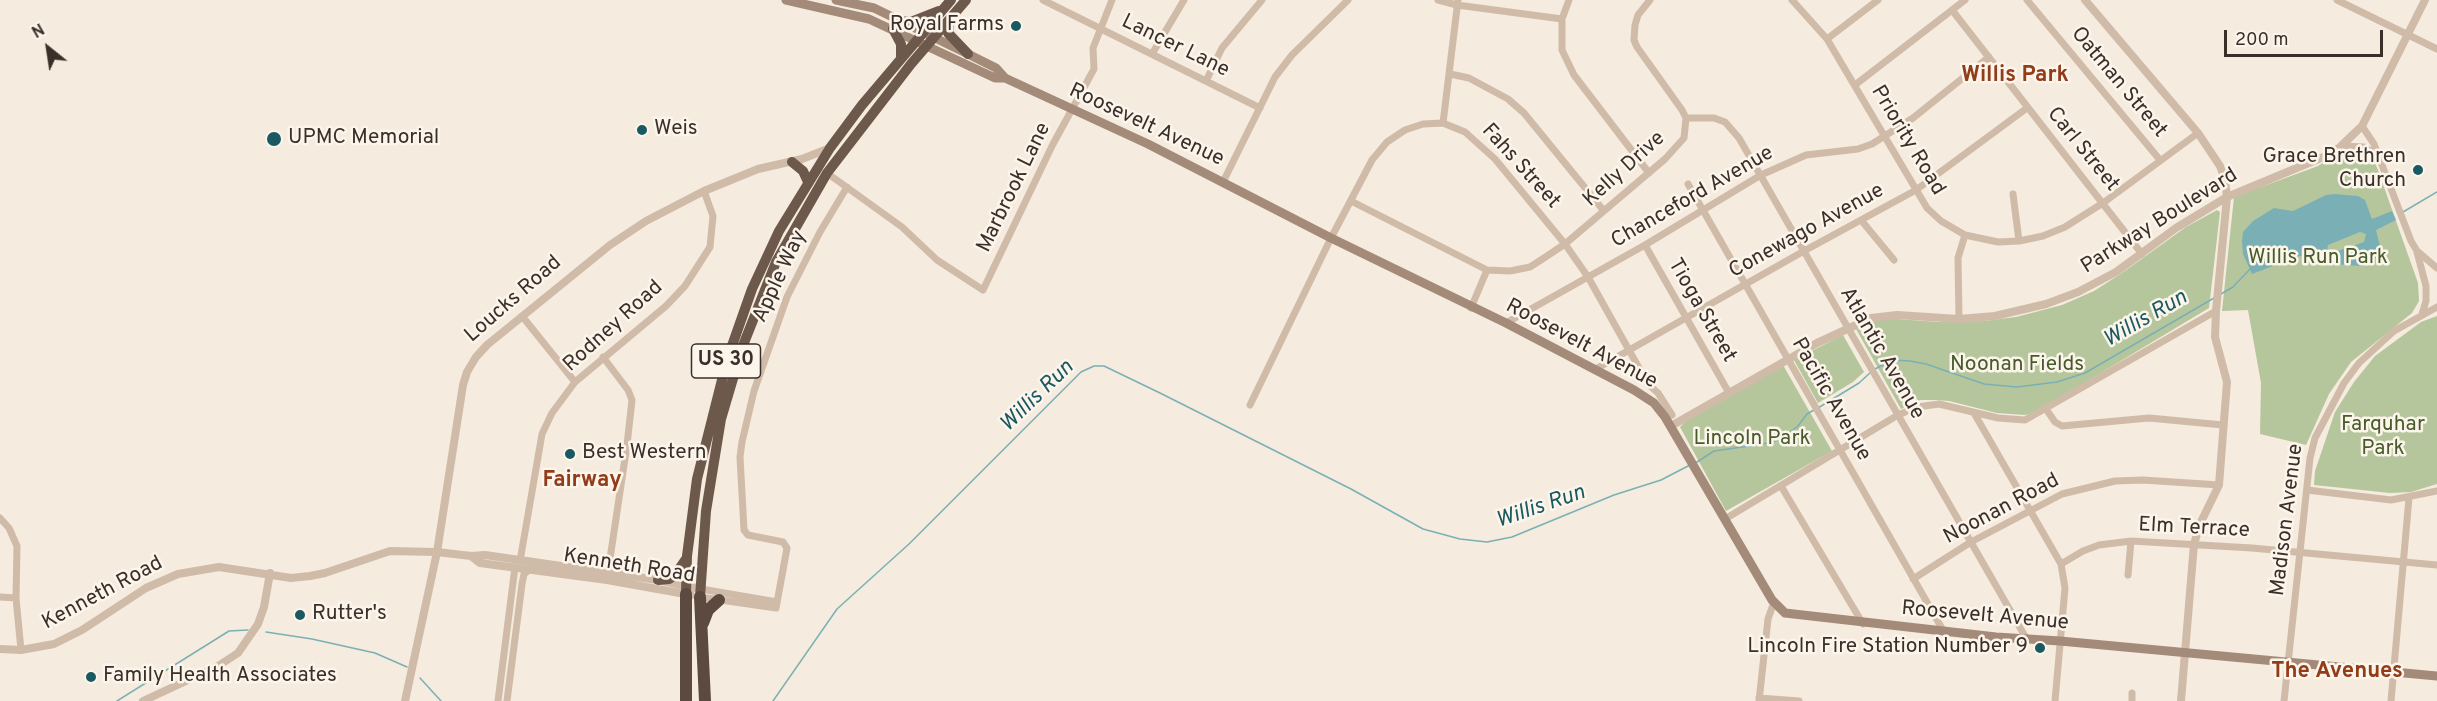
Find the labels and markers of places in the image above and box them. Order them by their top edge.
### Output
place label: Royal Farms [890,13,1004,39]
marker: Royal Farms [1009,19,1023,33]
place label: Weis [654,117,698,143]
marker: Weis [635,123,649,137]
place label: UPMC Memorial [288,126,439,152]
marker: UPMC Memorial [265,130,283,148]
place label: Grace Brethren Church [2262,145,2406,195]
marker: Grace Brethren Church [2411,163,2425,177]
place label: Best Western [582,441,707,467]
marker: Best Western [563,447,577,461]
place label: Rutter's [312,602,387,628]
marker: Rutter's [293,608,307,622]
place label: Lincoln Fire Station Number 9 [1747,635,2028,661]
marker: Lincoln Fire Station Number 9 [2033,641,2047,655]
place label: Family Health Associates [103,664,337,690]
marker: Family Health Associates [84,670,98,684]

